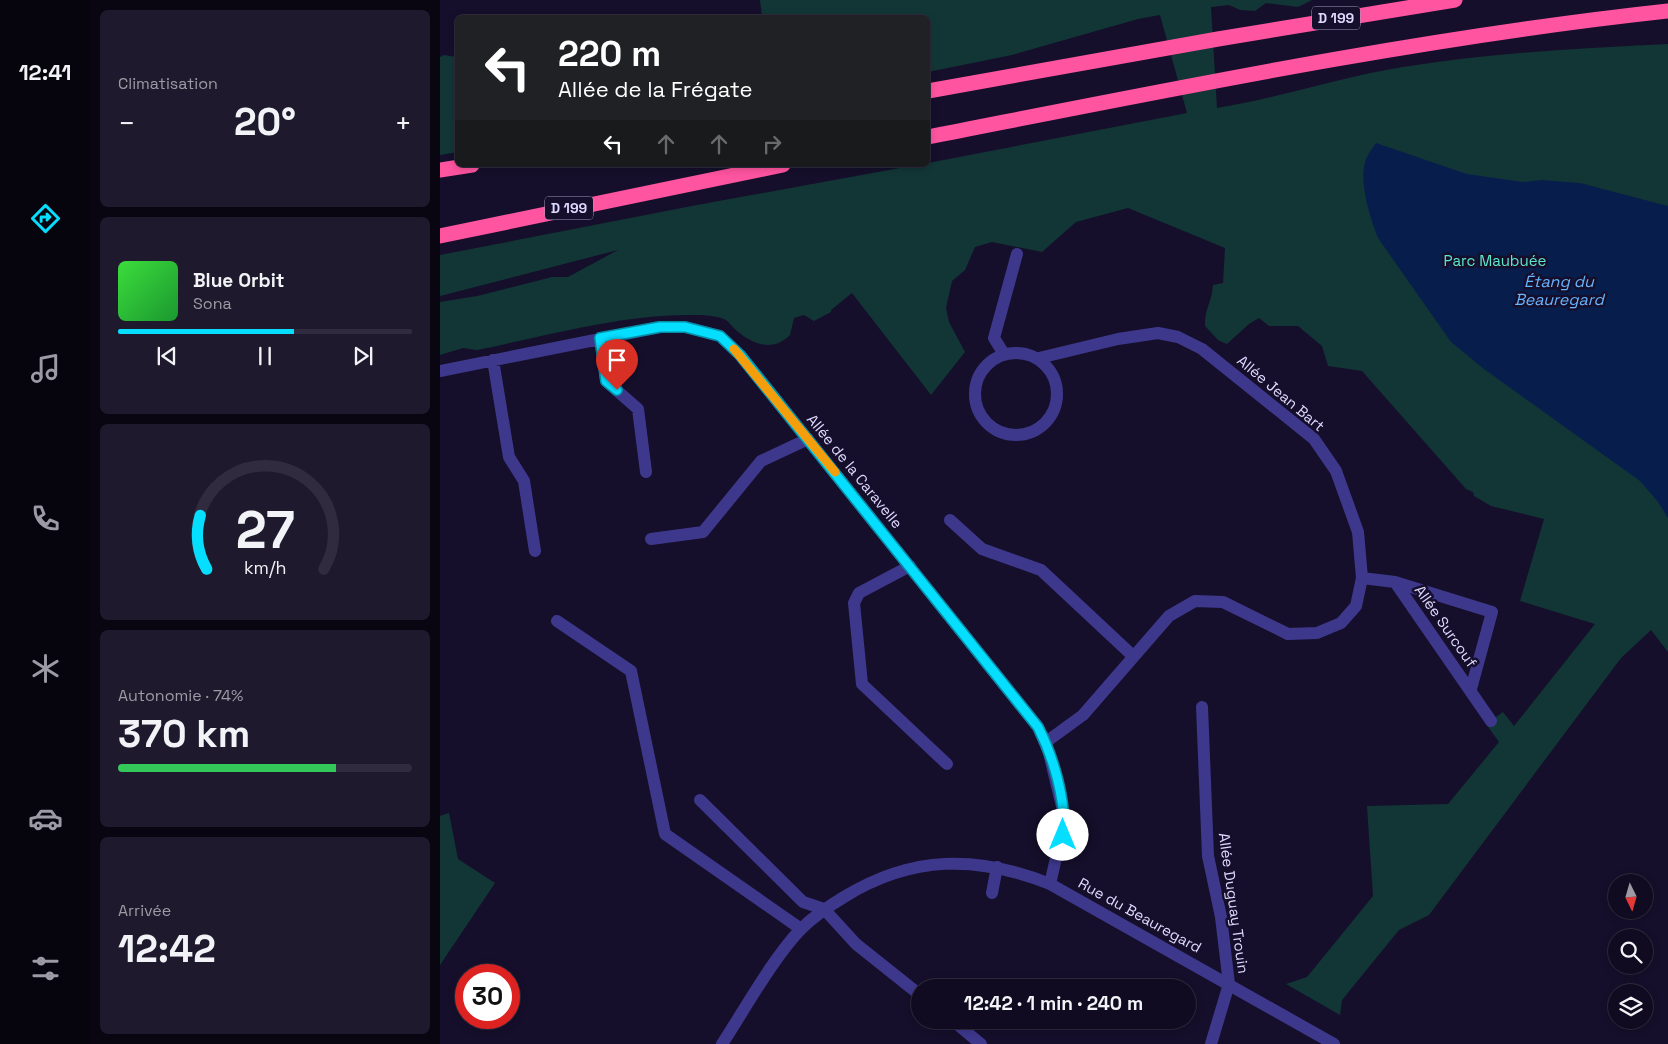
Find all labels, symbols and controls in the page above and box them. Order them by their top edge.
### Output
road number: D 199 [1312,7,1360,30]
text: 220 m [558,32,661,76]
icon: left [475,35,540,100]
text: 12:41 [19,58,71,86]
text: Climatisation [118,73,218,94]
text: Allée de la Frégate [558,75,753,103]
text: 20° [234,98,296,146]
text: − [118,105,135,141]
text: + [395,105,412,141]
icon: left [599,130,627,158]
icon: ahead [652,130,680,158]
icon: ahead [705,130,733,158]
icon: right [758,130,786,158]
road number: D 199 [545,197,593,220]
icon: directions [28,201,63,236]
park label: Parc Maubuée [1444,251,1547,270]
text: Blue Orbit [193,268,284,293]
water label: Étang du Beauregard [1514,271,1605,310]
text: Sona [193,293,232,314]
pin [596,339,638,390]
icon: previous [153,342,181,370]
icon: pause [251,342,279,370]
icon: next [349,342,377,370]
icon: arrive [603,346,631,374]
icon: music [28,351,63,386]
street label: Allée Jean Bart [1233,351,1329,435]
street label: Allée de la Caravelle [803,410,907,532]
text: 27 [235,497,295,563]
icon: phone [28,501,63,536]
text: km/h [244,556,286,579]
street label: Allée Surcouf [1411,581,1482,671]
icon: climate [28,651,63,686]
text: Autonomie · 74% [118,685,243,706]
text: 370 km [118,710,250,758]
icon: car [28,801,63,836]
position arrow [1036,808,1088,860]
street label: Allée Duguay Trouin [1215,831,1253,975]
street label: Rue du Beauregard [1075,873,1205,957]
north arrow [1608,874,1652,919]
map controls [1608,874,1653,1029]
text: Arrivée [118,900,171,921]
text: 12:42 [118,925,216,973]
button: search [1608,929,1653,974]
icon: filters [28,951,63,986]
speed limit sign: 30 [455,964,520,1029]
button: layers [1608,984,1653,1029]
text: 12:42 · 1 min · 240 m [964,991,1143,1016]

